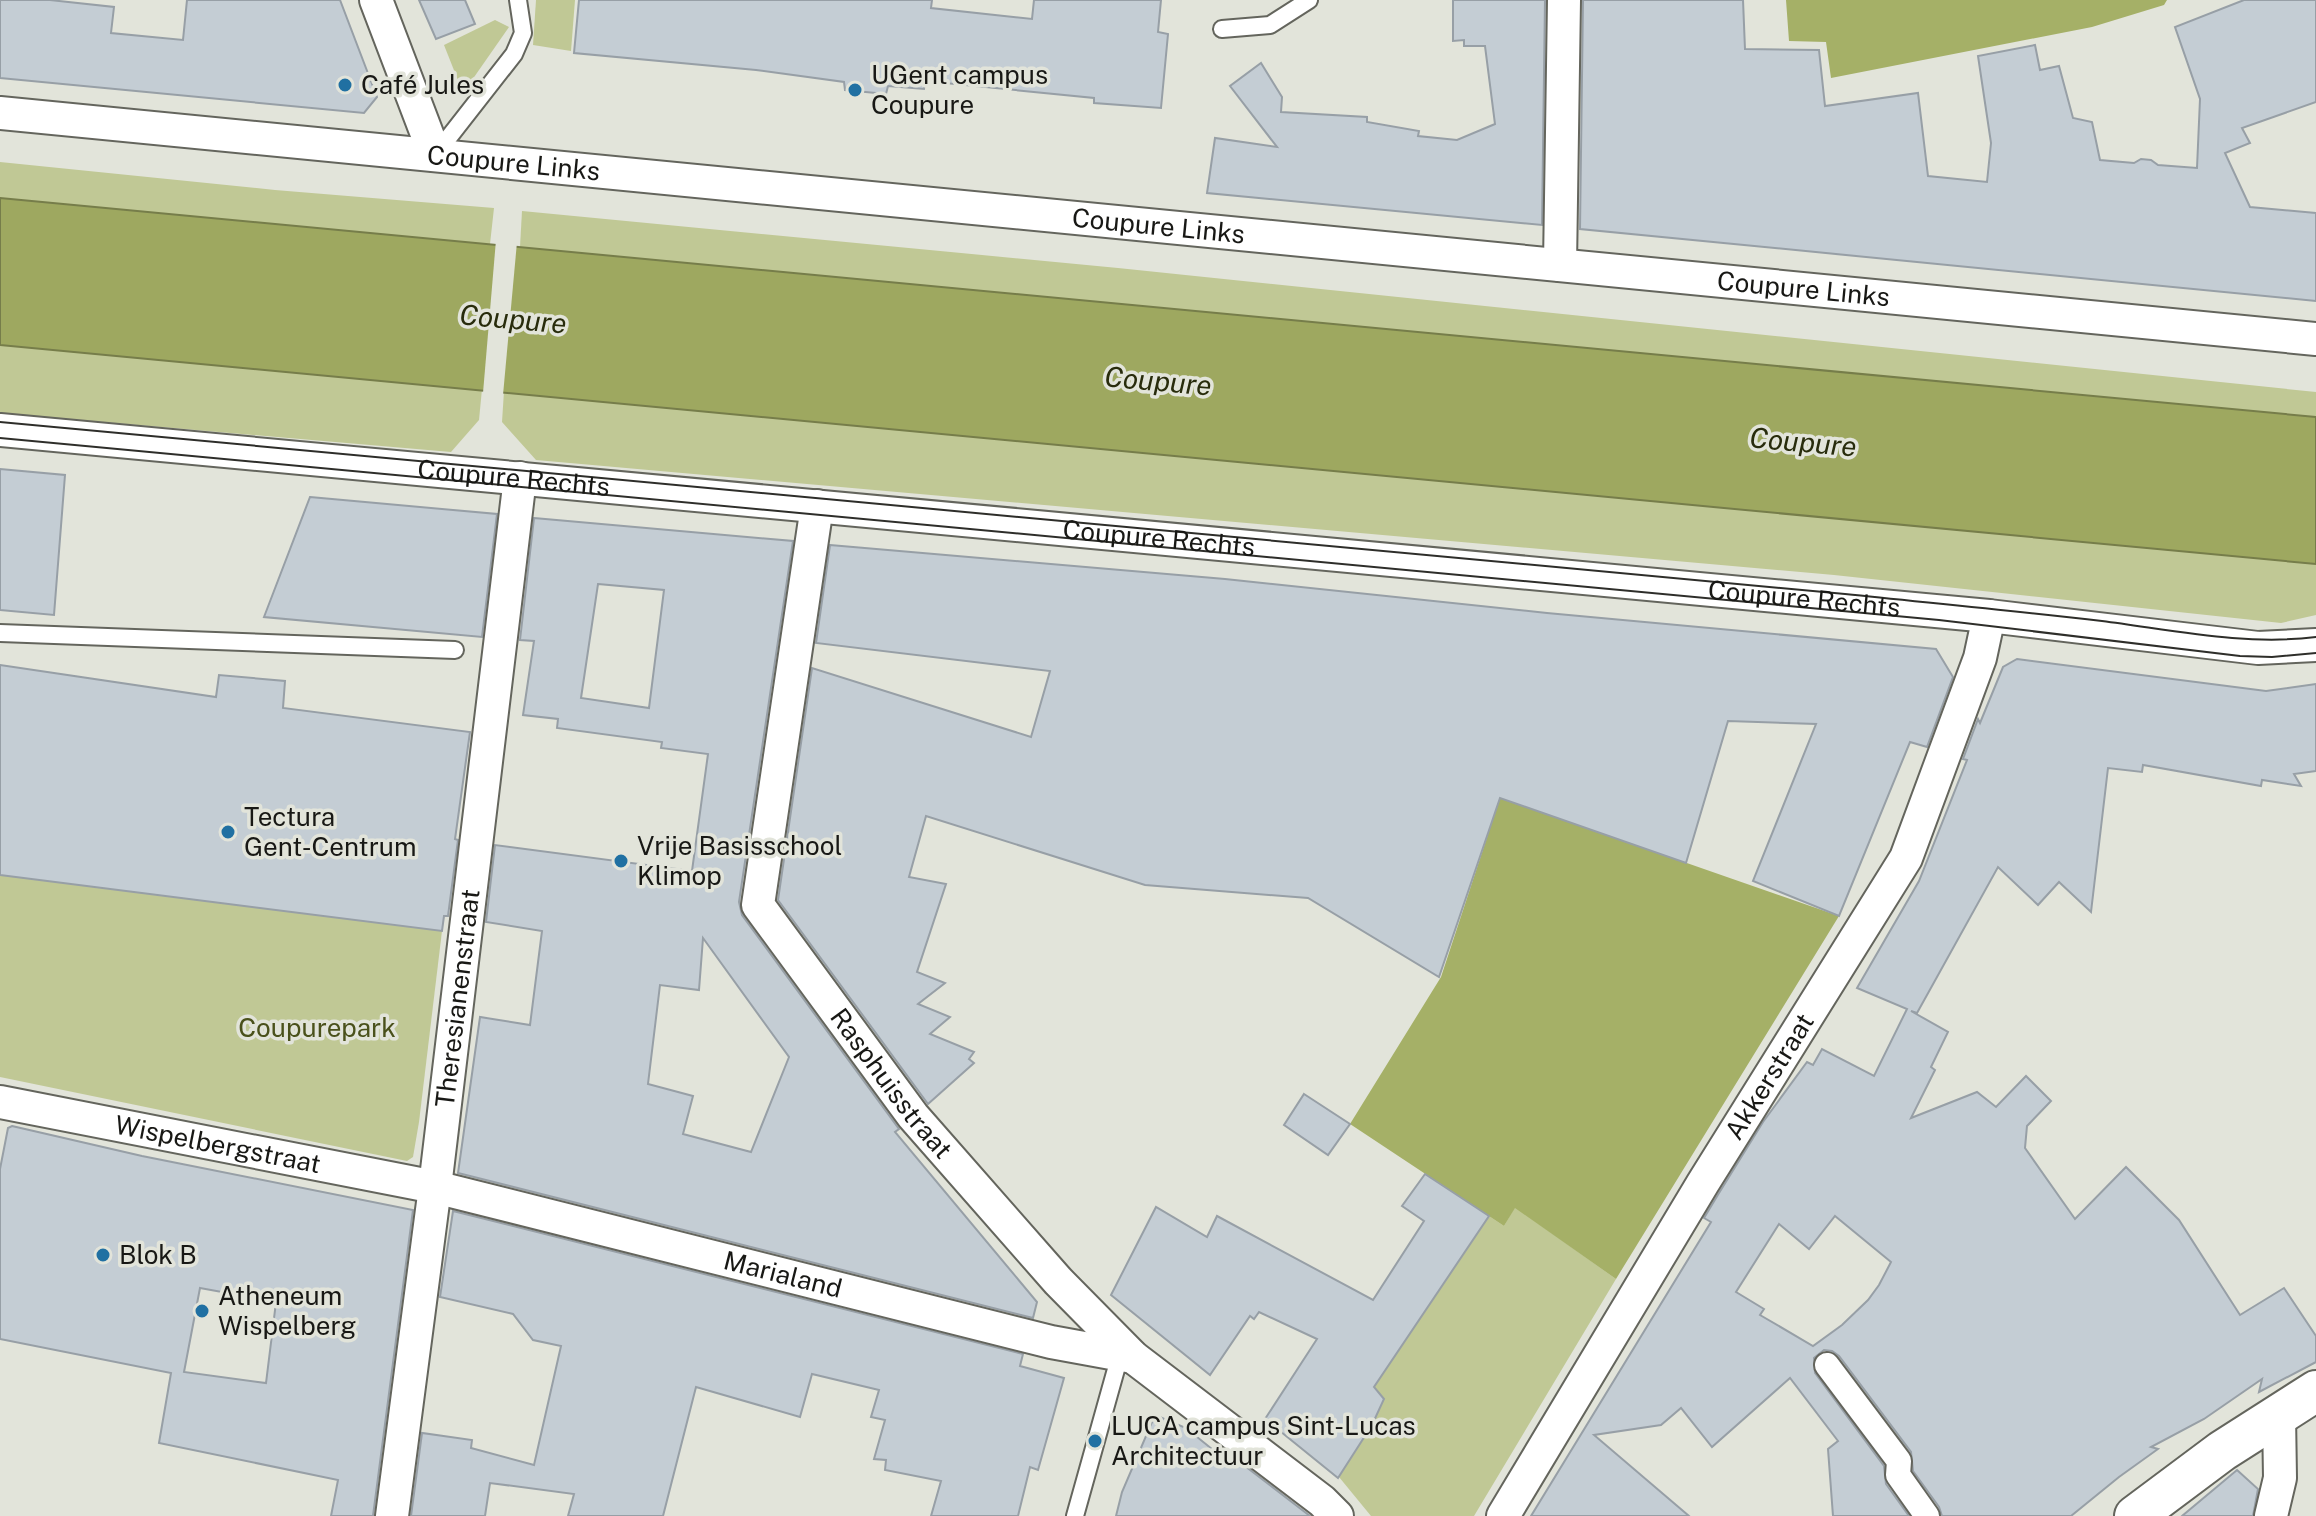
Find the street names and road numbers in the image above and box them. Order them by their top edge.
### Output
street label: Coupure Links [426,139,601,186]
street label: Coupure Links [1071,202,1246,249]
street label: Coupure Links [1716,265,1891,312]
street label: Coupure Rechts [416,453,611,502]
street label: Coupure Rechts [1062,513,1256,562]
street label: Coupure Rechts [1707,574,1902,623]
street label: Theresianenstraat [429,887,486,1109]
street label: Rasphuisstraat [824,1002,959,1164]
street label: Akkerstraat [1718,1007,1820,1145]
street label: Wispelbergstraat [112,1109,324,1179]
street label: Marialand [721,1244,846,1304]

